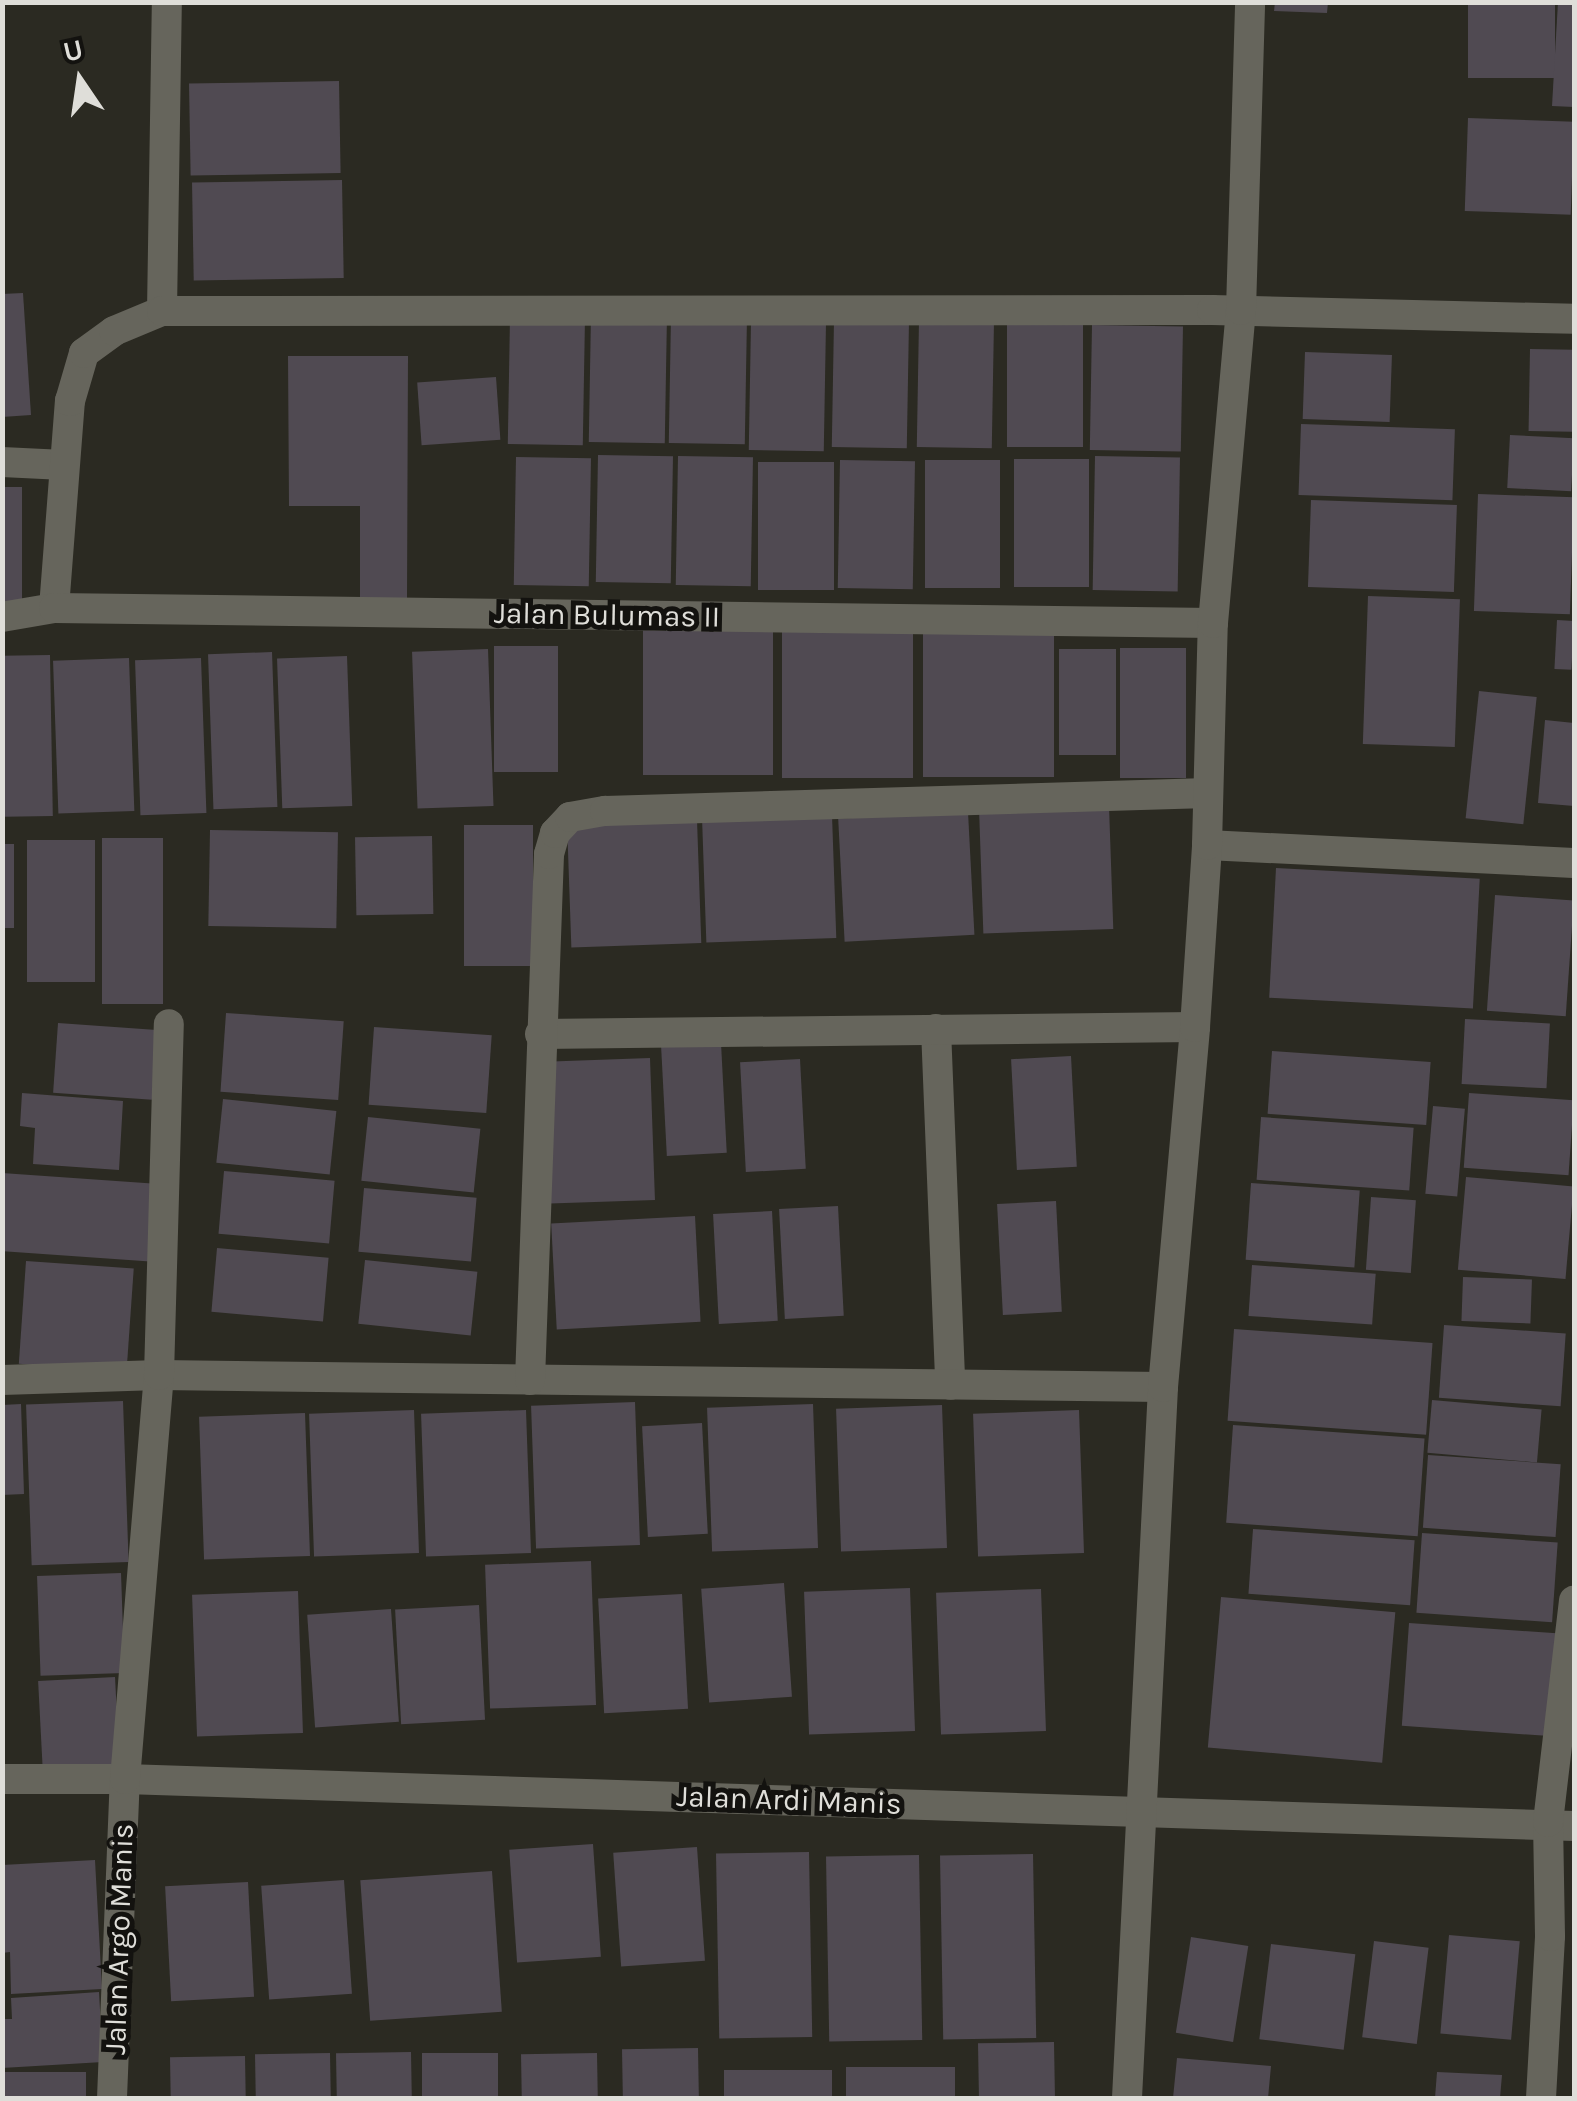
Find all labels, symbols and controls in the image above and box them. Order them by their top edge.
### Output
north arrow [30,30,130,130]
text: U [60,32,86,69]
street label: Jalan Bulumas II [493,595,721,635]
street label: Jalan Ardi Manis [676,1778,902,1822]
street label: Jalan Argo Manis [97,1823,141,2055]

